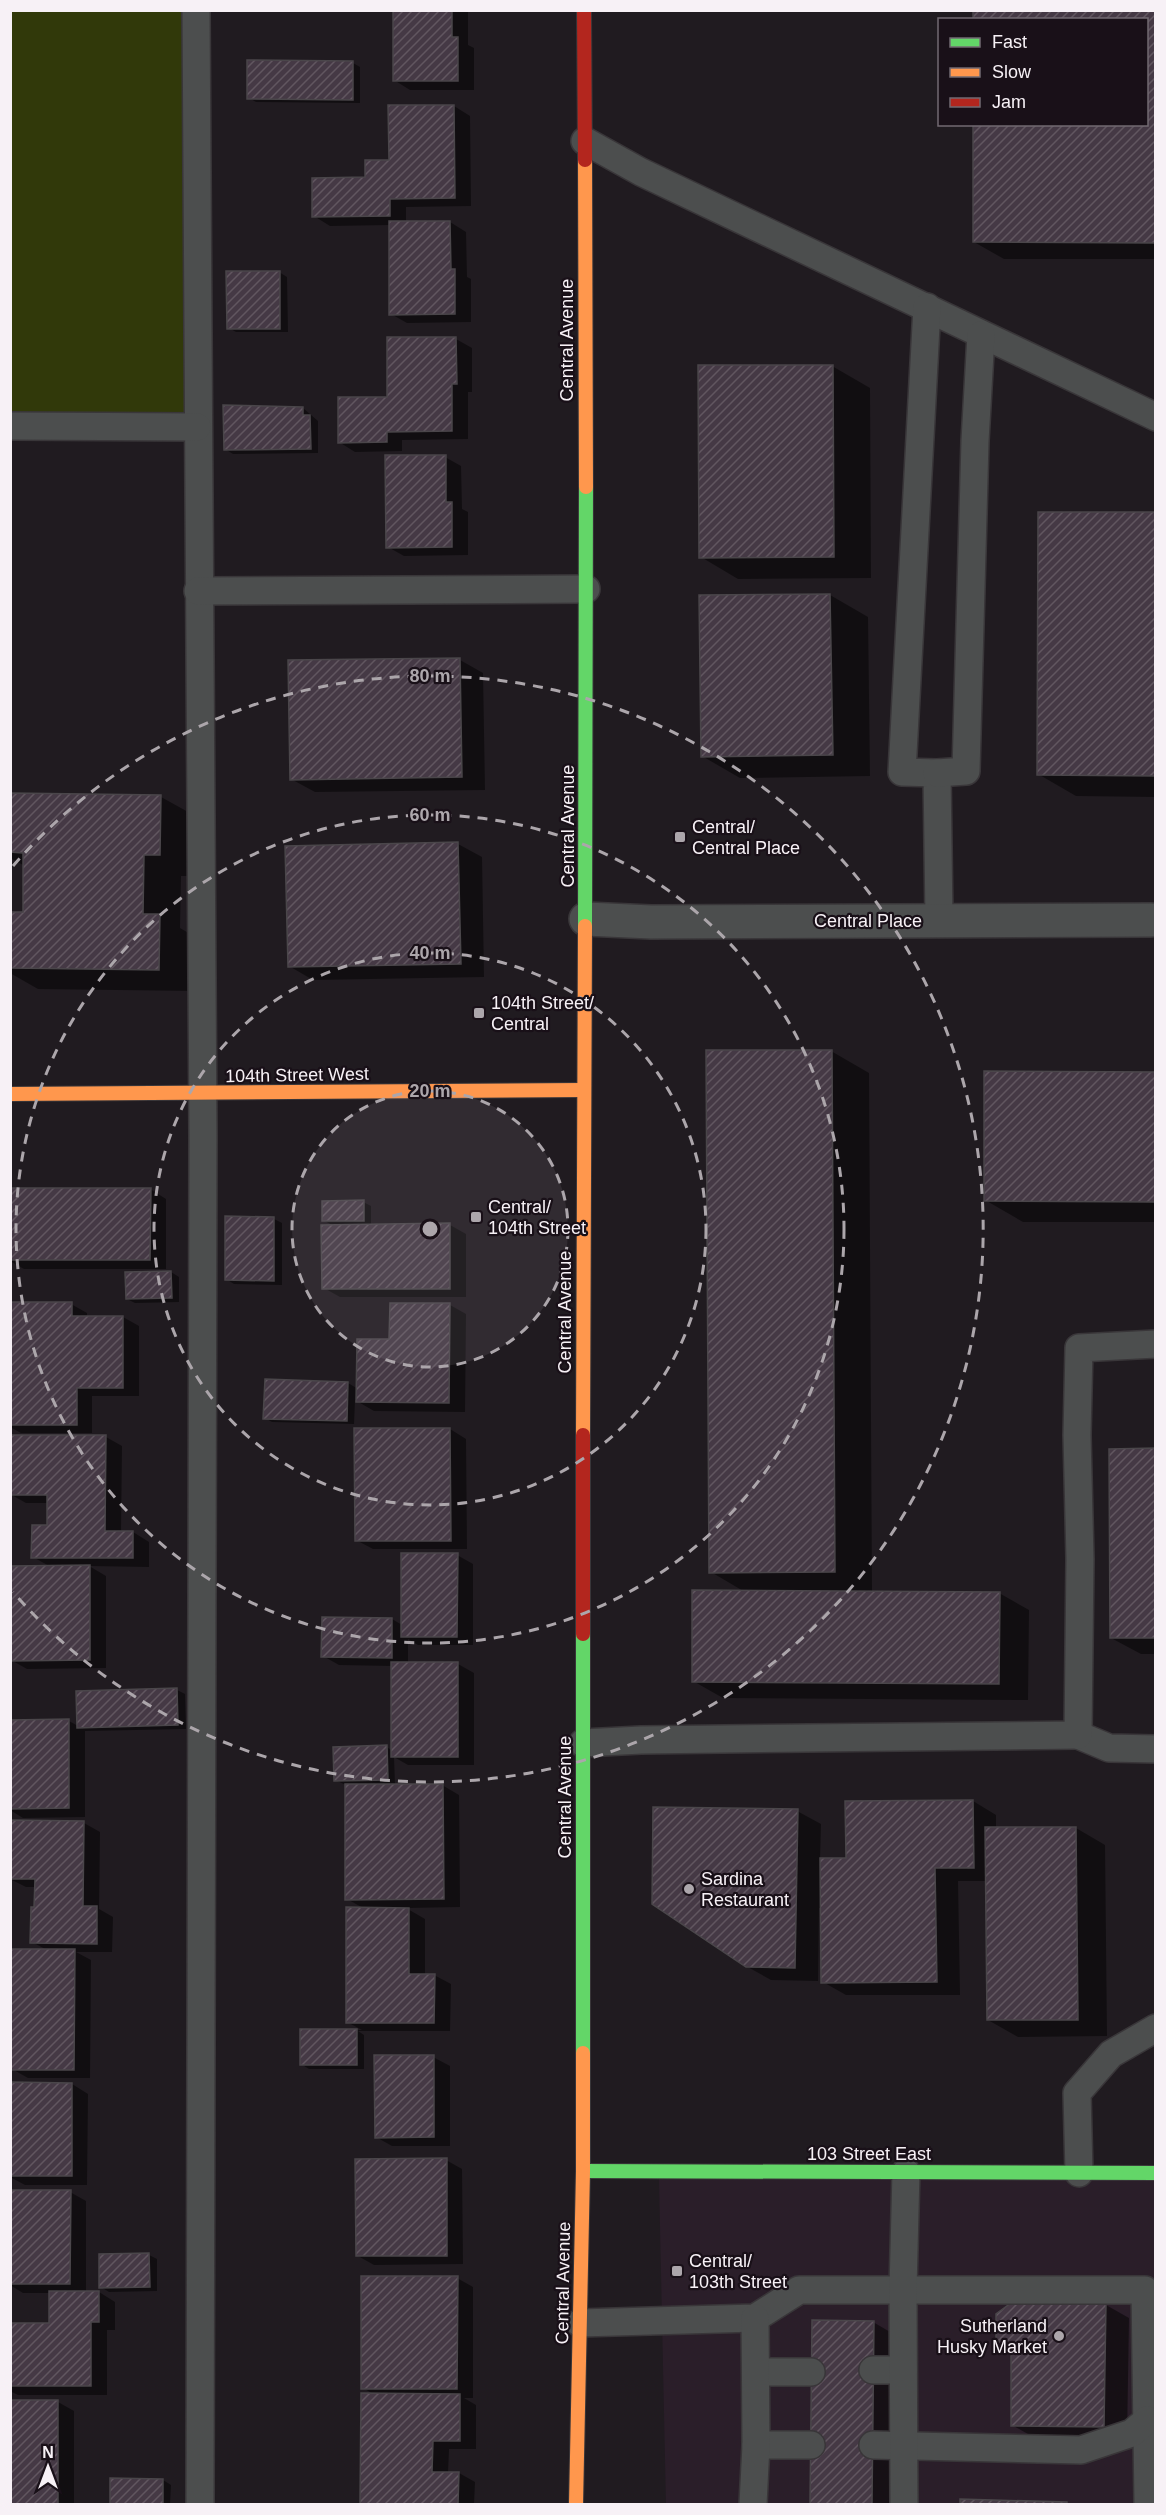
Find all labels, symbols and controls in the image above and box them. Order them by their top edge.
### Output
legend [938,18,1148,126]
text: Fast [992,32,1027,52]
text: Slow [992,62,1032,82]
text: Jam [992,92,1026,112]
street label: Central Avenue [557,279,577,401]
text: 80 m [409,666,451,686]
street label: Central Avenue [558,765,578,887]
text: 60 m [409,805,451,825]
place label: Central/ Central Place [692,817,800,858]
marker: Central/ Central Place [673,830,687,844]
street label: Central Place [814,911,922,931]
text: 40 m [409,943,451,963]
place label: 104th Street/ Central [491,993,594,1034]
marker: 104th Street/ Central [472,1006,486,1020]
street label: 104th Street West [225,1064,369,1086]
text: 20 m [409,1081,451,1101]
place label: Central/ 104th Street [488,1197,586,1238]
marker: Central/ 104th Street [469,1210,483,1224]
centre of rings [420,1219,440,1239]
street label: Central Avenue [555,1251,575,1373]
street label: Central Avenue [555,1736,575,1858]
place label: Sardina Restaurant [701,1869,789,1910]
marker: Sardina Restaurant [682,1882,696,1896]
street label: 103 Street East [807,2144,931,2164]
street label: Central Avenue [552,2221,574,2345]
place label: Central/ 103th Street [689,2251,787,2292]
marker: Central/ 103th Street [670,2264,684,2278]
place label: Sutherland Husky Market [937,2316,1047,2357]
marker: Sutherland Husky Market [1052,2329,1066,2343]
north arrow [18,2437,78,2497]
text: N [42,2444,54,2461]

